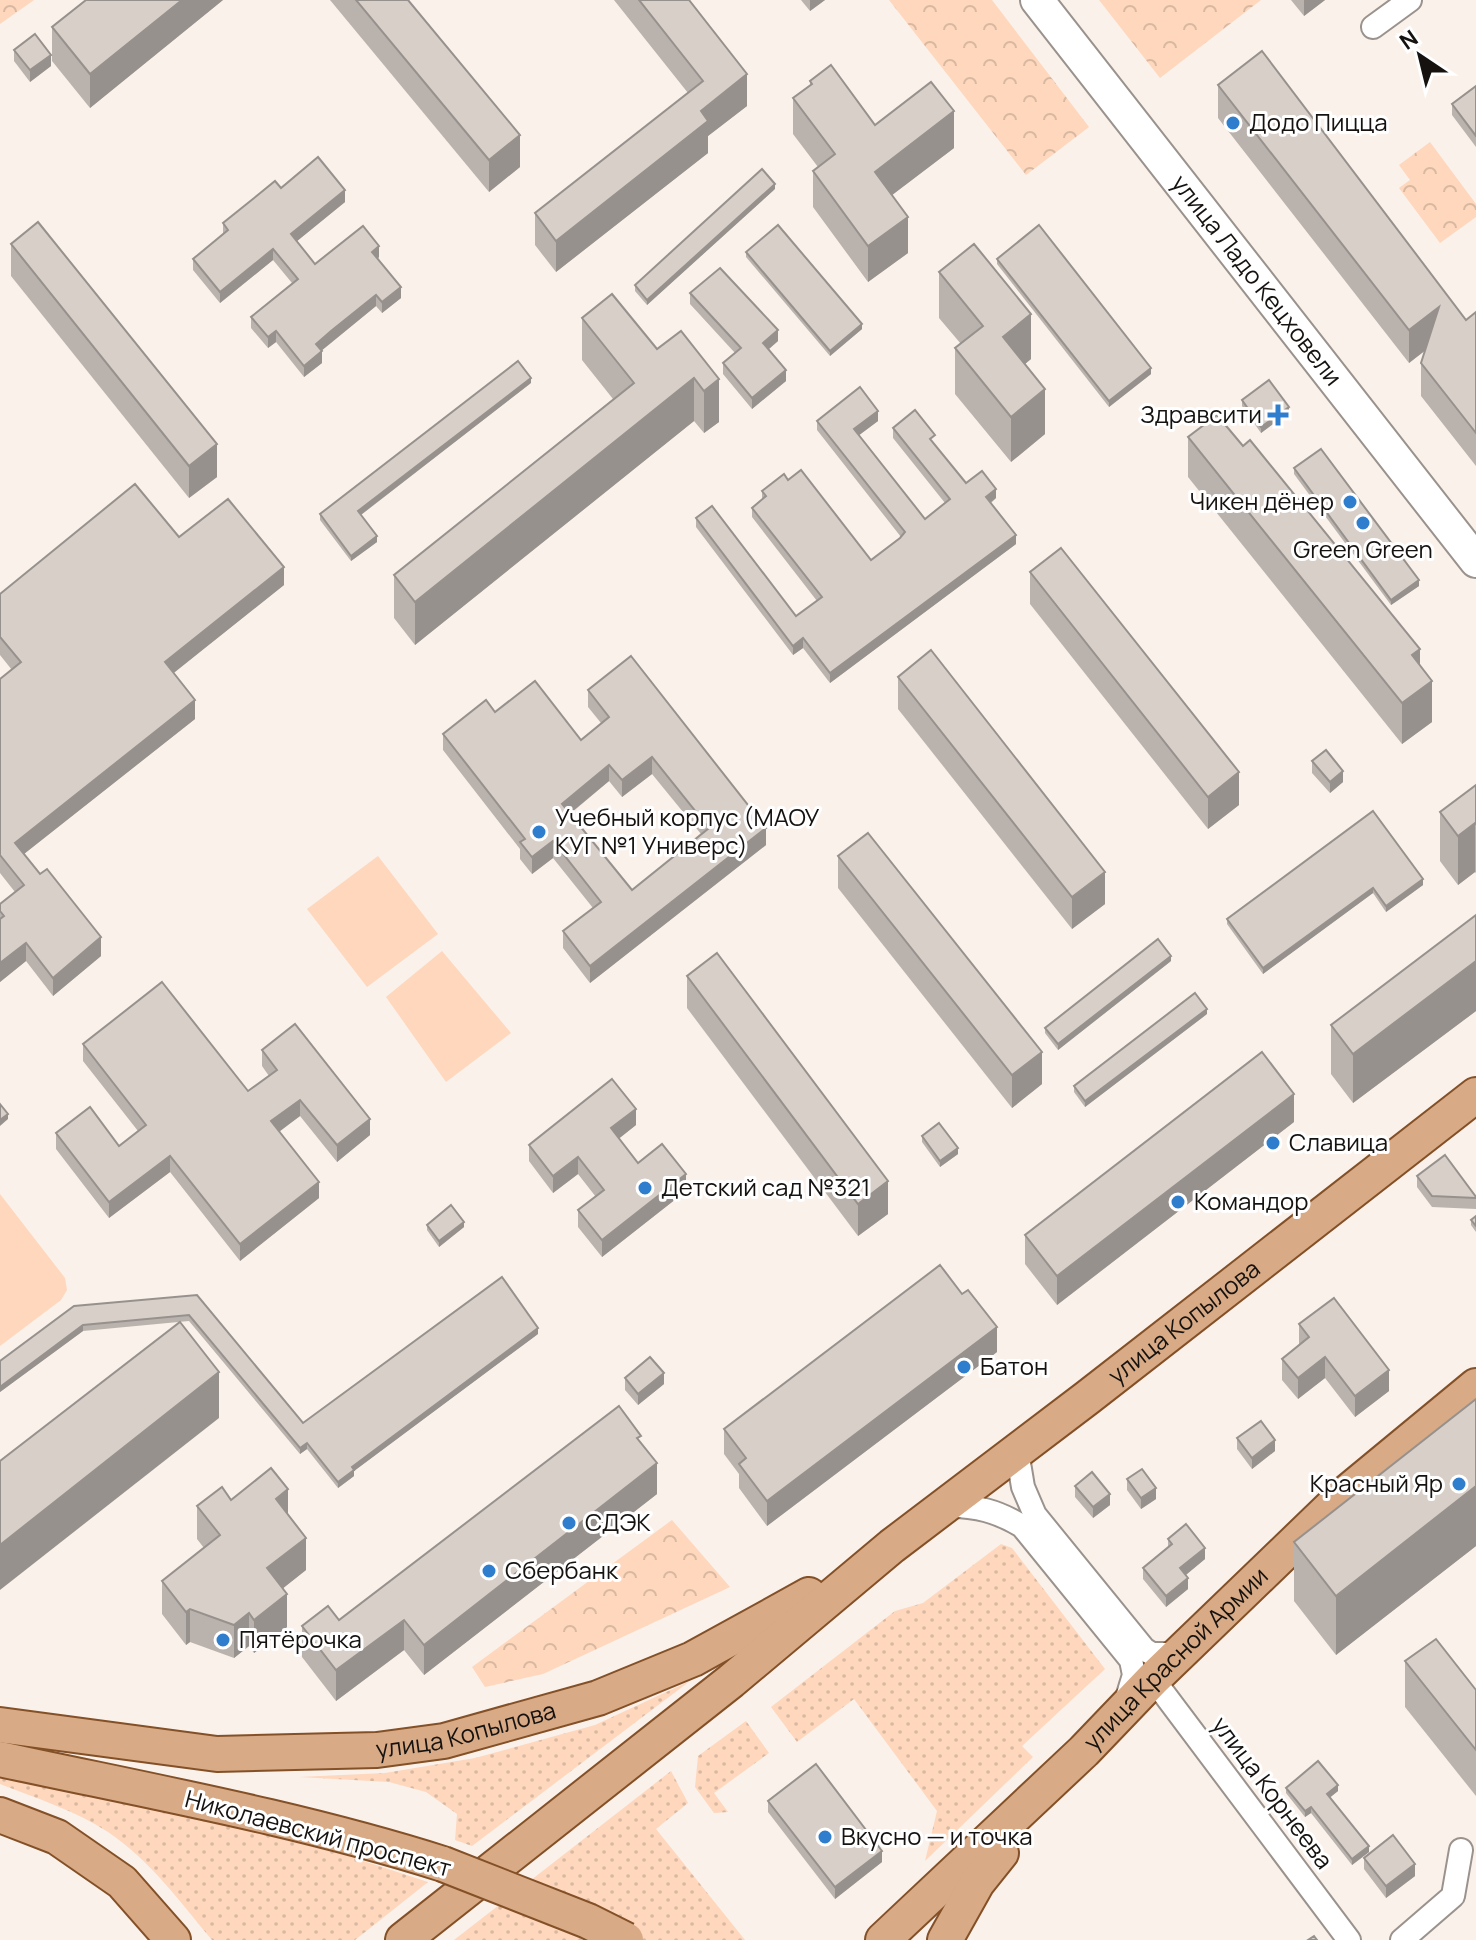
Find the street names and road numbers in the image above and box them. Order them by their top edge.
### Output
street label: улица Ладо Кецховели [1165,167,1350,392]
street label: улица Копылова [1100,1252,1266,1391]
street label: улица Красной Армии [1075,1559,1275,1757]
street label: улица Копылова [374,1693,559,1765]
street label: улица Корнеева [1205,1709,1341,1875]
street label: Николаевский проспект [182,1781,455,1884]

